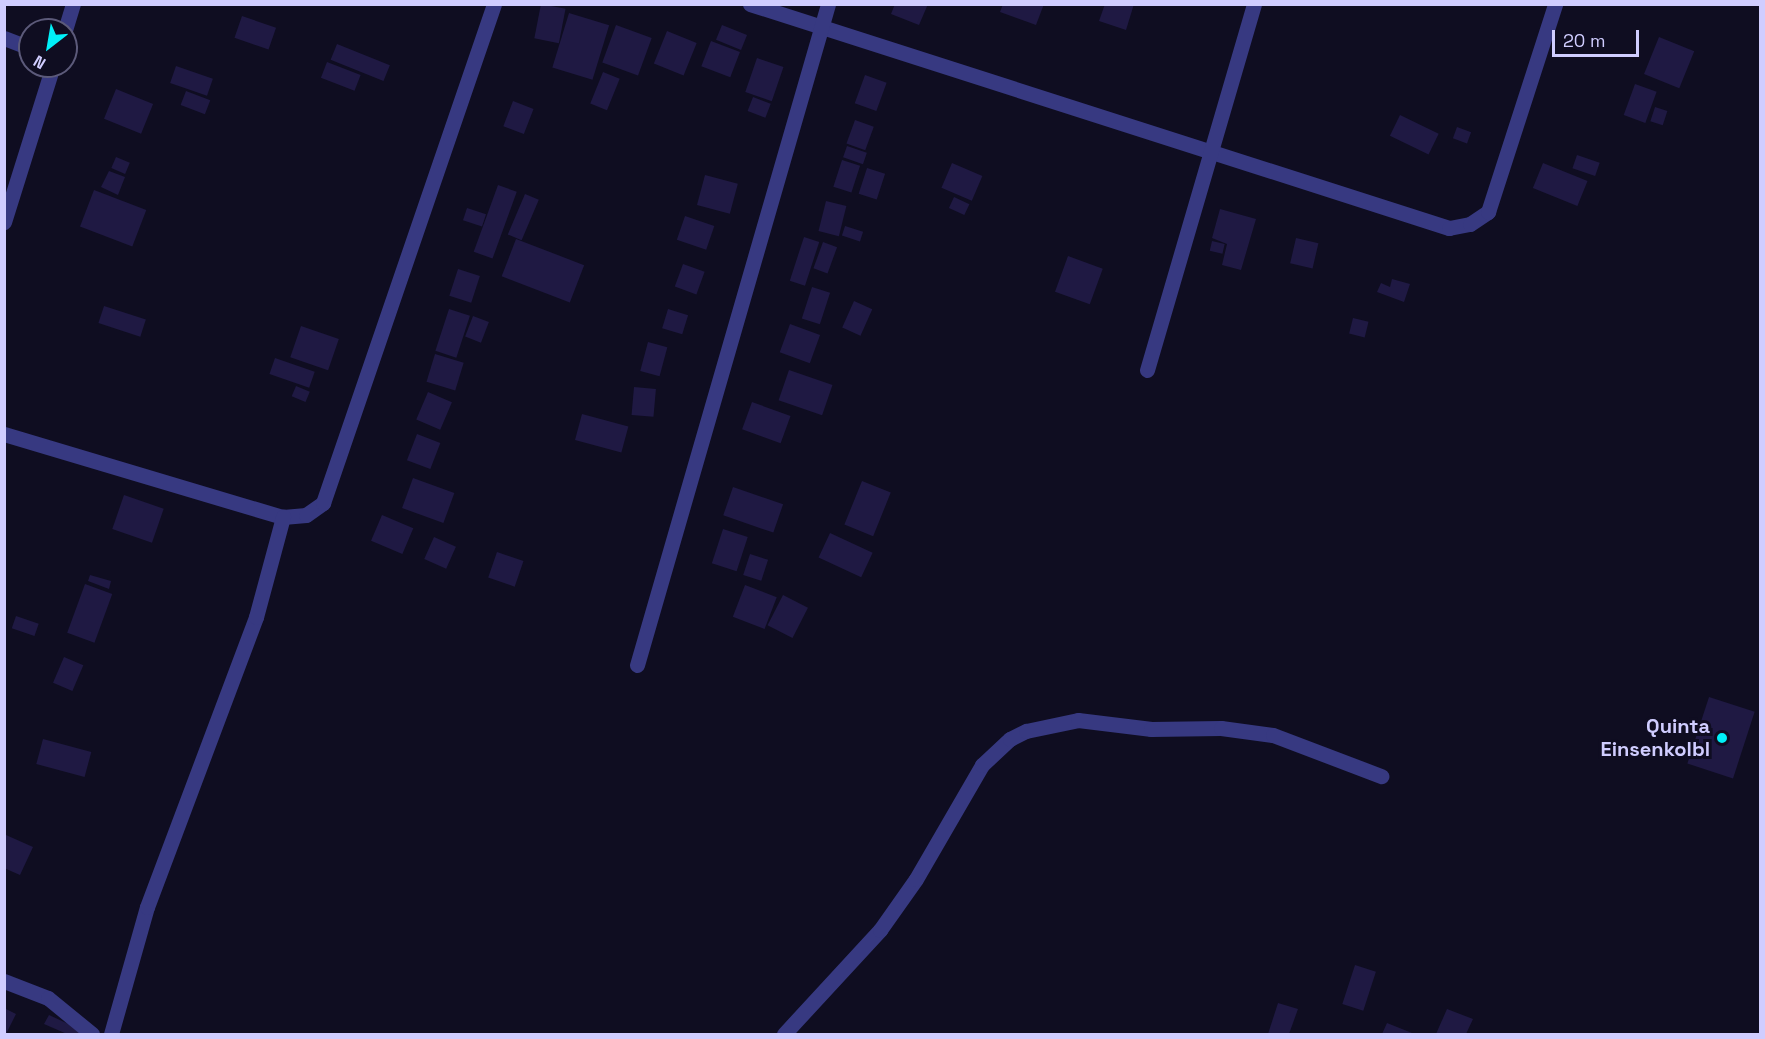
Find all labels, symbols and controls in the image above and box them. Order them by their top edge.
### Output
north arrow [18,18,78,78]
scale bar [1555,18,1642,56]
text: 20 m [1563,29,1606,52]
text: N [30,50,50,74]
place label: Quinta Einsenkolbl [1601,714,1710,761]
marker: Quinta Einsenkolbl [1715,731,1729,745]

